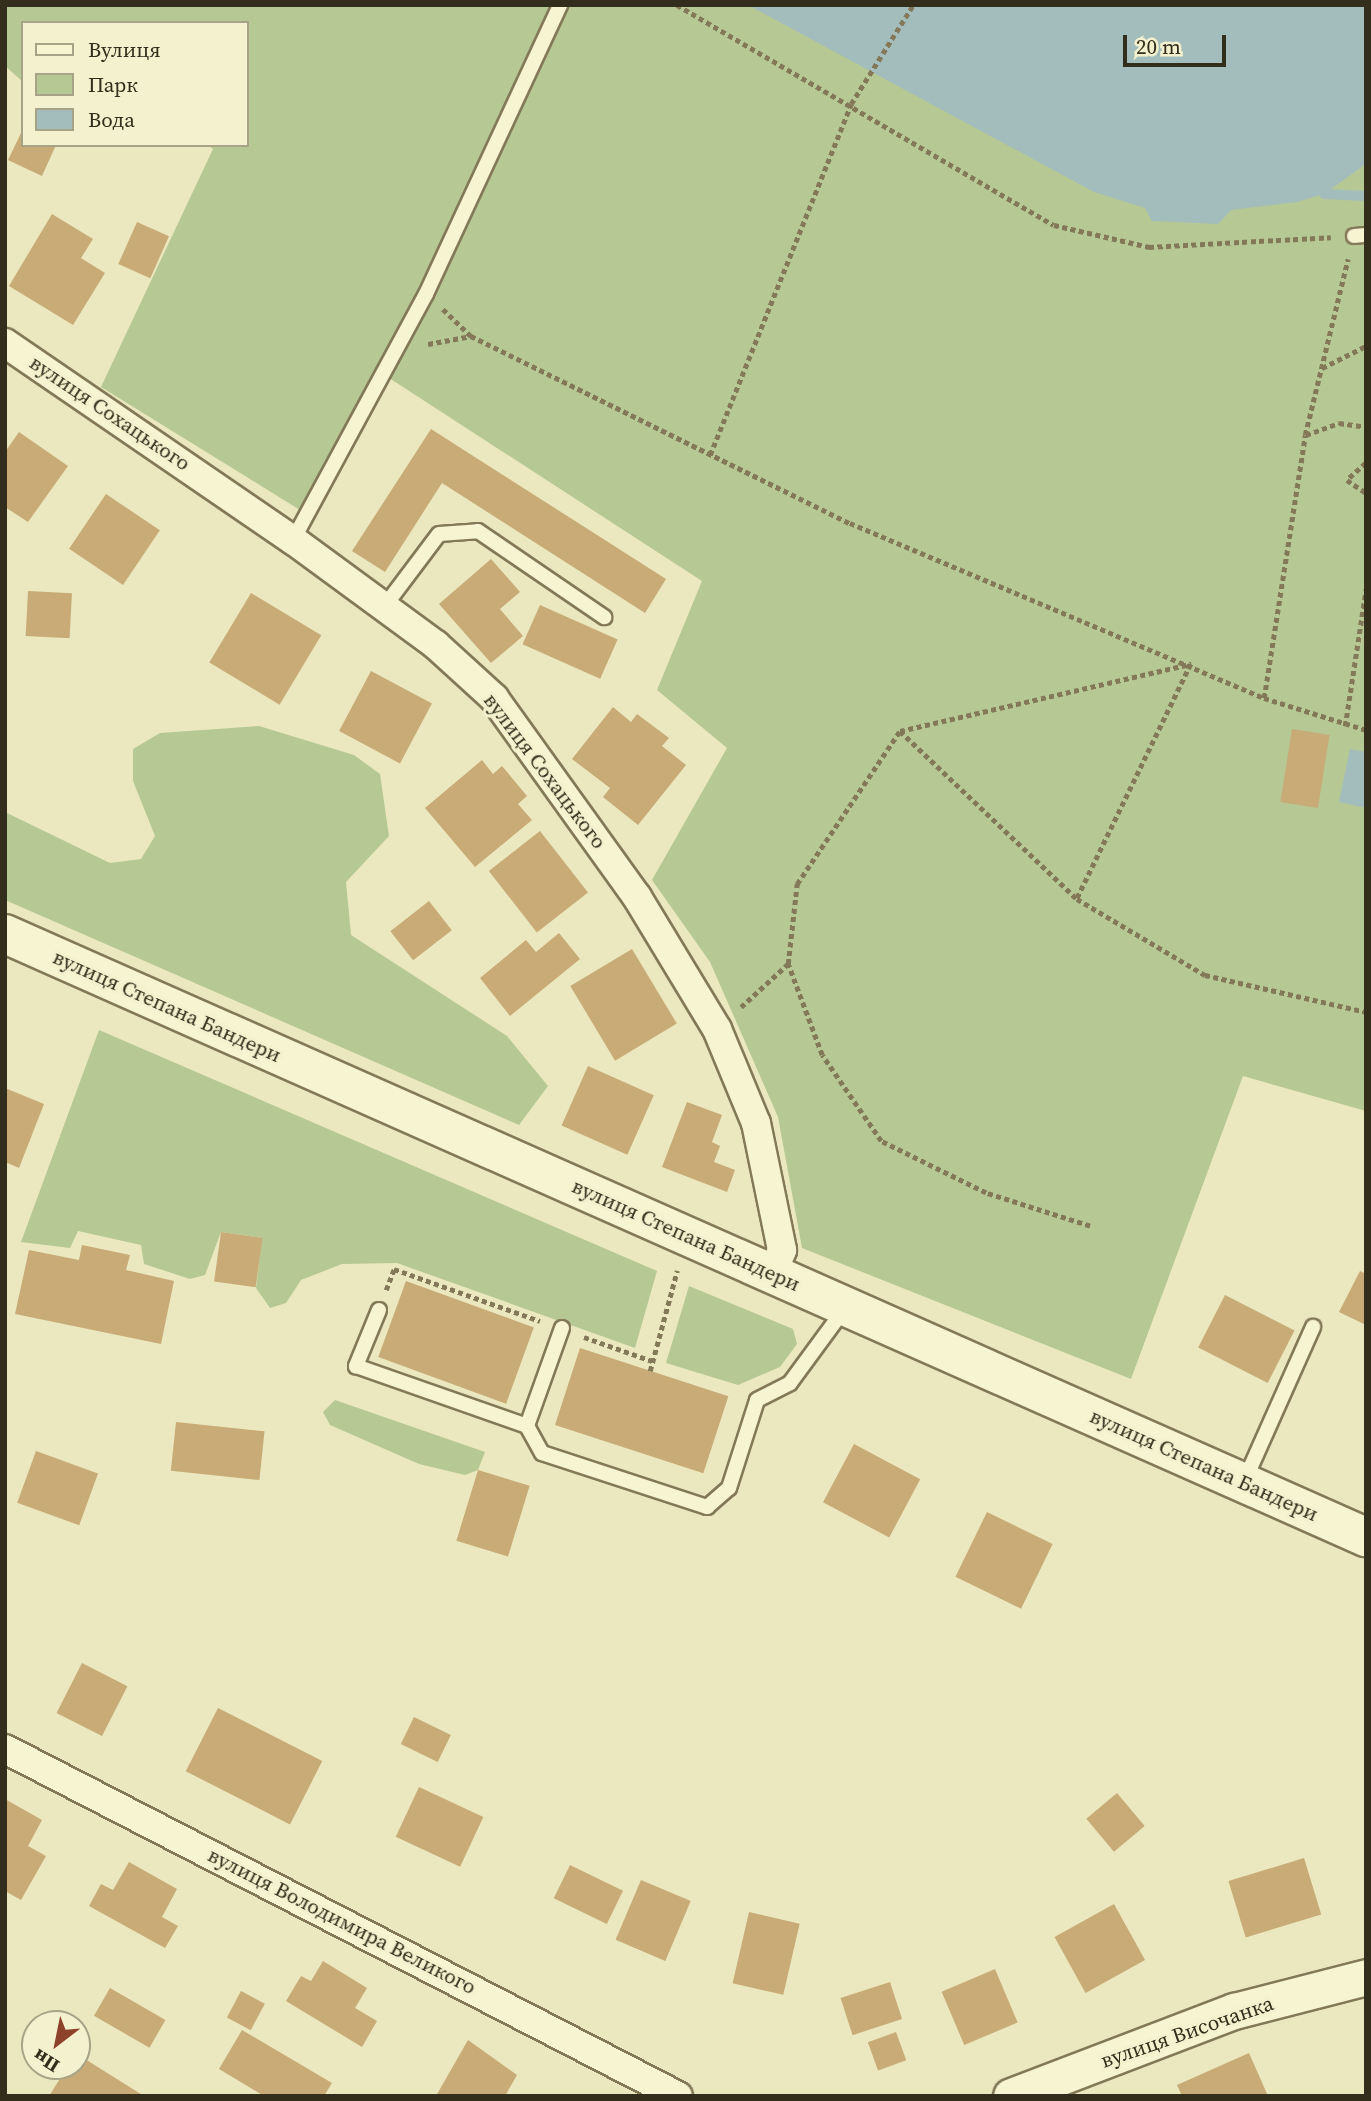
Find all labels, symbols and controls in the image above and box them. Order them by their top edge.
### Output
legend [21,21,248,147]
scale bar [1126,21,1229,65]
text: 20 m [1136,32,1181,61]
text: Вулиця [88,35,161,64]
text: Парк [88,70,138,99]
text: Вода [88,105,135,134]
street label: вулиця Сохацького [25,350,195,476]
street label: вулиця Сохацького [478,688,612,854]
street label: вулиця Степана Бандери [49,944,285,1068]
street label: вулиця Степана Бандери [568,1173,804,1297]
street label: вулиця Степана Бандери [1086,1403,1322,1527]
street label: вулиця Володимира Великого [204,1842,480,2000]
street label: вулиця Височанка [1097,1991,1277,2073]
north arrow [21,2010,91,2080]
text: Пн [28,2043,64,2079]

